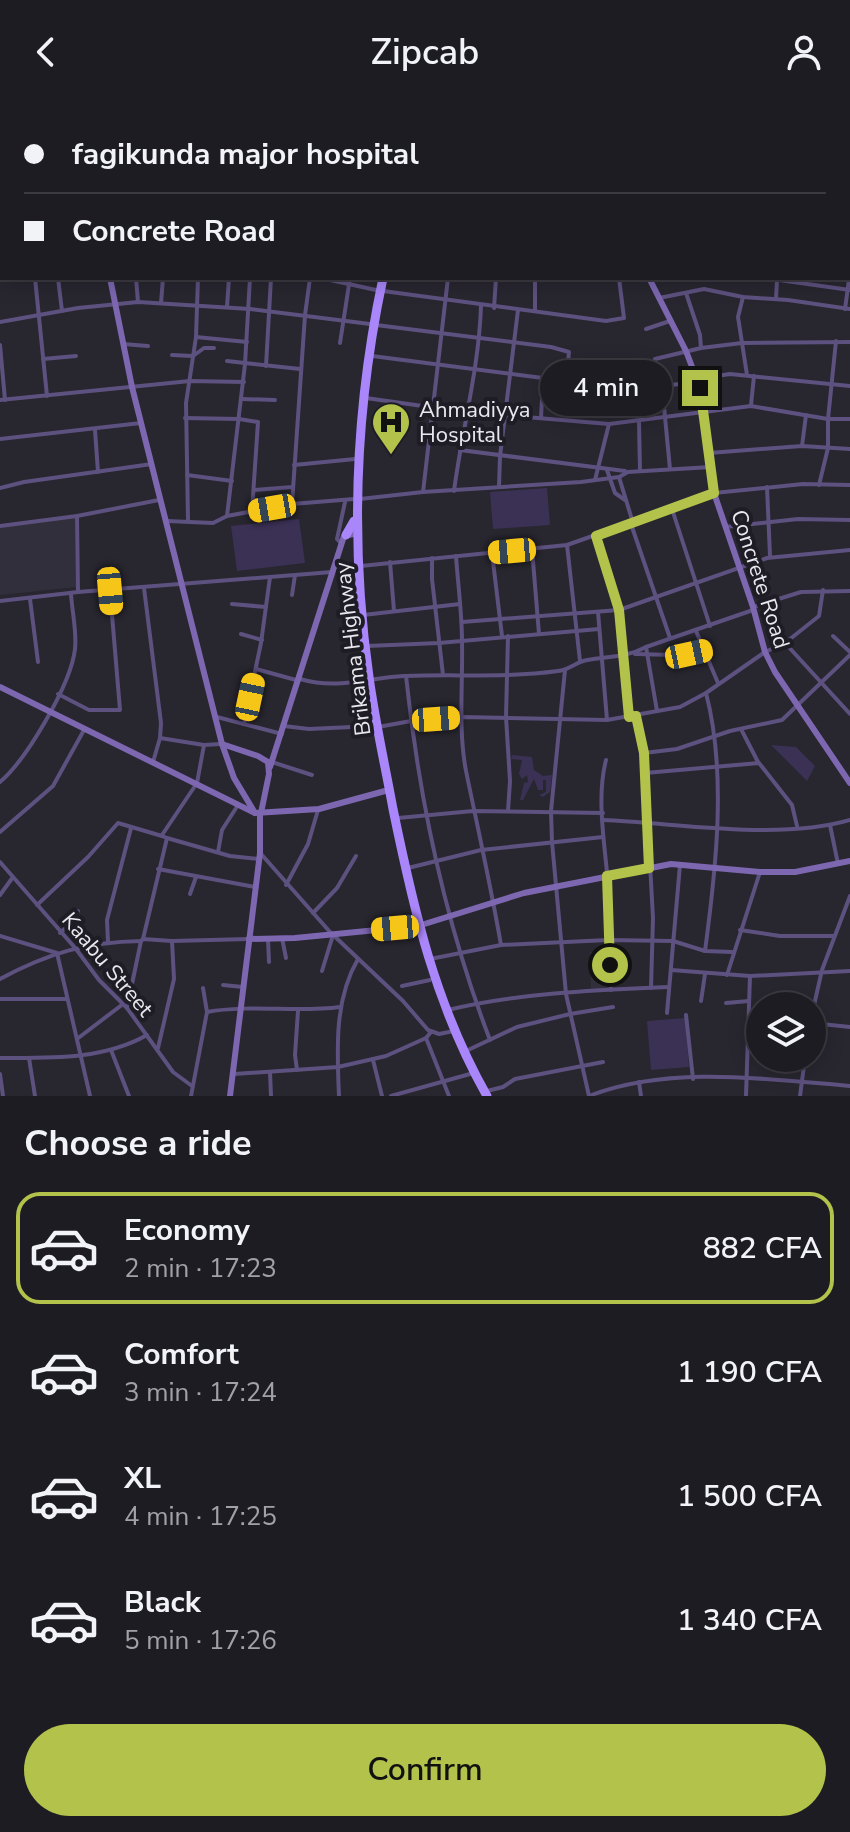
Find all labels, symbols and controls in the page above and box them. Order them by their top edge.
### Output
text: Zipcab [371,28,479,77]
icon: back [24,30,68,74]
icon: person [782,30,826,74]
text: fagikunda major hospital [72,134,419,175]
text: Concrete Road [72,211,276,252]
callout: 4 min [540,360,672,416]
text: 4 min [573,370,639,405]
route end [682,370,718,406]
place label: Ahmadiyya Hospital [419,395,530,450]
hospital icon: Ahmadiyya Hospital [370,401,412,456]
car [246,492,298,524]
street label: Concrete Road [723,506,797,653]
car [487,537,537,565]
street label: Brikama Highway [327,560,379,737]
car [96,566,124,616]
car [663,637,715,671]
car [233,671,267,723]
car [411,705,461,733]
street label: Kaabu Street [55,906,160,1024]
car [370,914,420,942]
route start [592,947,628,983]
map controls [746,992,826,1072]
button: layers [746,992,826,1072]
text: Choose a ride [24,1119,252,1168]
text: Economy [124,1210,250,1251]
icon: car [28,1212,100,1284]
text: 882 CFA [703,1228,822,1269]
text: 2 min · 17:23 [124,1251,277,1286]
text: Comfort [124,1334,239,1375]
icon: car [28,1336,100,1408]
text: 1 190 CFA [677,1352,822,1393]
text: 3 min · 17:24 [124,1375,277,1410]
text: XL [124,1458,161,1499]
icon: car [28,1460,100,1532]
text: 1 500 CFA [677,1476,822,1517]
text: 4 min · 17:25 [124,1499,277,1534]
text: Black [124,1582,201,1623]
icon: car [28,1584,100,1656]
text: 1 340 CFA [677,1600,822,1641]
text: 5 min · 17:26 [124,1623,277,1658]
button: Confirm [24,1724,826,1816]

